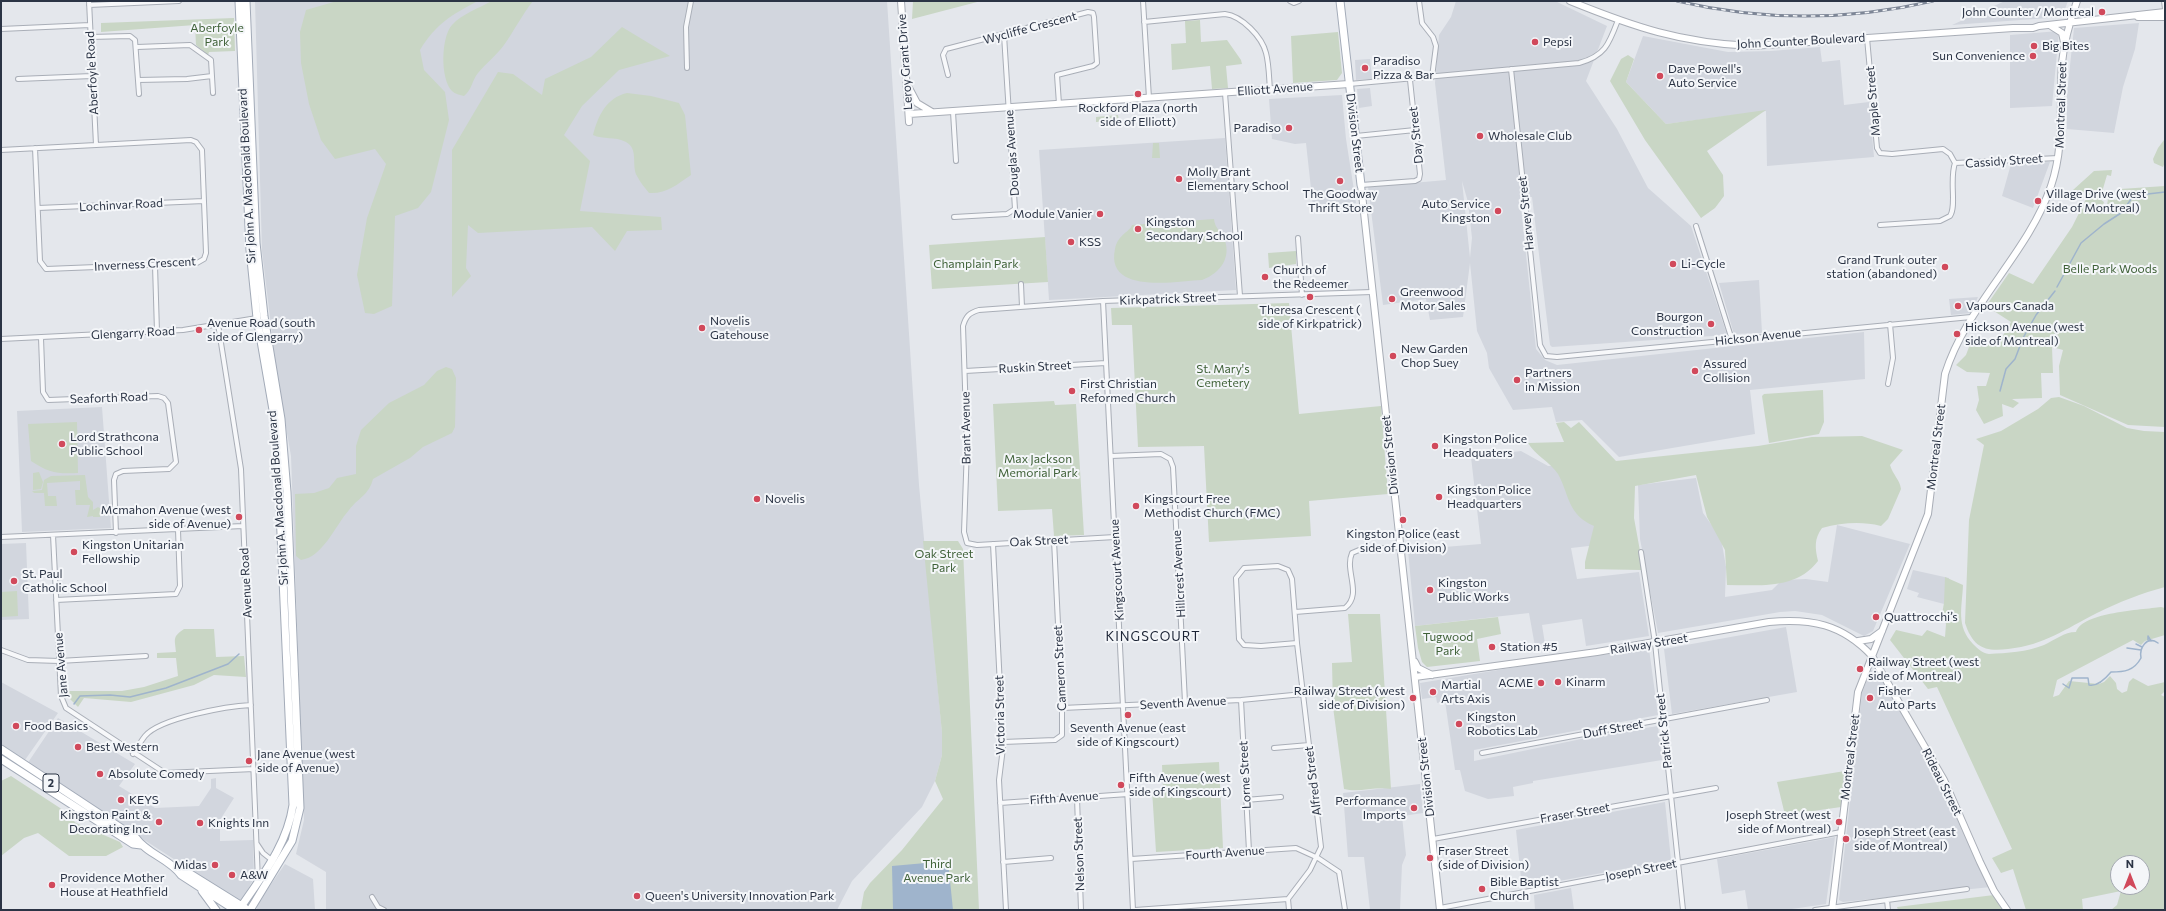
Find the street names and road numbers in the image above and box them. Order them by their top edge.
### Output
street label: Wycliffe Crescent [982,9,1078,47]
street label: Leroy Grant Drive [894,14,916,110]
street label: John Counter Boulevard [1736,30,1866,52]
street label: Aberfoyle Road [83,31,101,115]
street label: Montreal Street [2052,61,2070,149]
street label: Maple Street [1863,65,1883,137]
street label: Elliott Avenue [1237,79,1313,99]
street label: Sir John A. Macdonald Boulevard [235,88,259,264]
street label: Division Street [1343,92,1367,174]
street label: Day Street [1406,106,1426,164]
street label: Douglas Avenue [1002,109,1022,197]
street label: Cassidy Street [1965,151,2043,171]
street label: Harvey Street [1515,175,1537,251]
street label: Lochinvar Road [79,196,163,214]
street label: Inverness Crescent [94,254,196,274]
street label: Kirkpatrick Street [1119,290,1217,308]
street label: Glengarry Road [91,324,175,342]
street label: Hickson Avenue [1714,325,1802,349]
street label: Ruskin Street [998,358,1072,376]
street label: Seaforth Road [70,389,148,407]
street label: Brant Avenue [958,391,974,465]
street label: Montreal Street [1924,403,1948,491]
street label: Sir John A. Macdonald Boulevard [265,410,291,586]
street label: Division Street [1379,414,1401,496]
street label: Kingscourt Avenue [1107,519,1127,621]
street label: Hillcrest Avenue [1170,530,1188,618]
street label: Oak Street [1009,532,1069,550]
street label: Avenue Road [237,548,255,618]
street label: Cameron Street [1051,625,1069,711]
street label: Railway Street [1609,631,1689,657]
street label: Jane Avenue [51,632,71,698]
street label: Victoria Street [992,675,1008,755]
street label: Patrick Street [1653,693,1675,769]
street label: Seventh Avenue [1139,694,1227,712]
street label: Montreal Street [1838,713,1862,801]
street label: Duff Street [1582,717,1644,741]
street label: Division Street [1415,736,1437,818]
street label: Lorne Street [1236,741,1254,809]
street label: Alfred Street [1302,745,1324,817]
street label: Rideau Street [1919,746,1965,818]
road number: 2 [43,774,59,792]
street label: Fifth Avenue [1029,788,1099,808]
street label: Fraser Street [1539,800,1611,826]
street label: Nelson Street [1071,817,1087,891]
street label: Fourth Avenue [1185,843,1265,863]
street label: Joseph Street [1604,856,1678,884]

